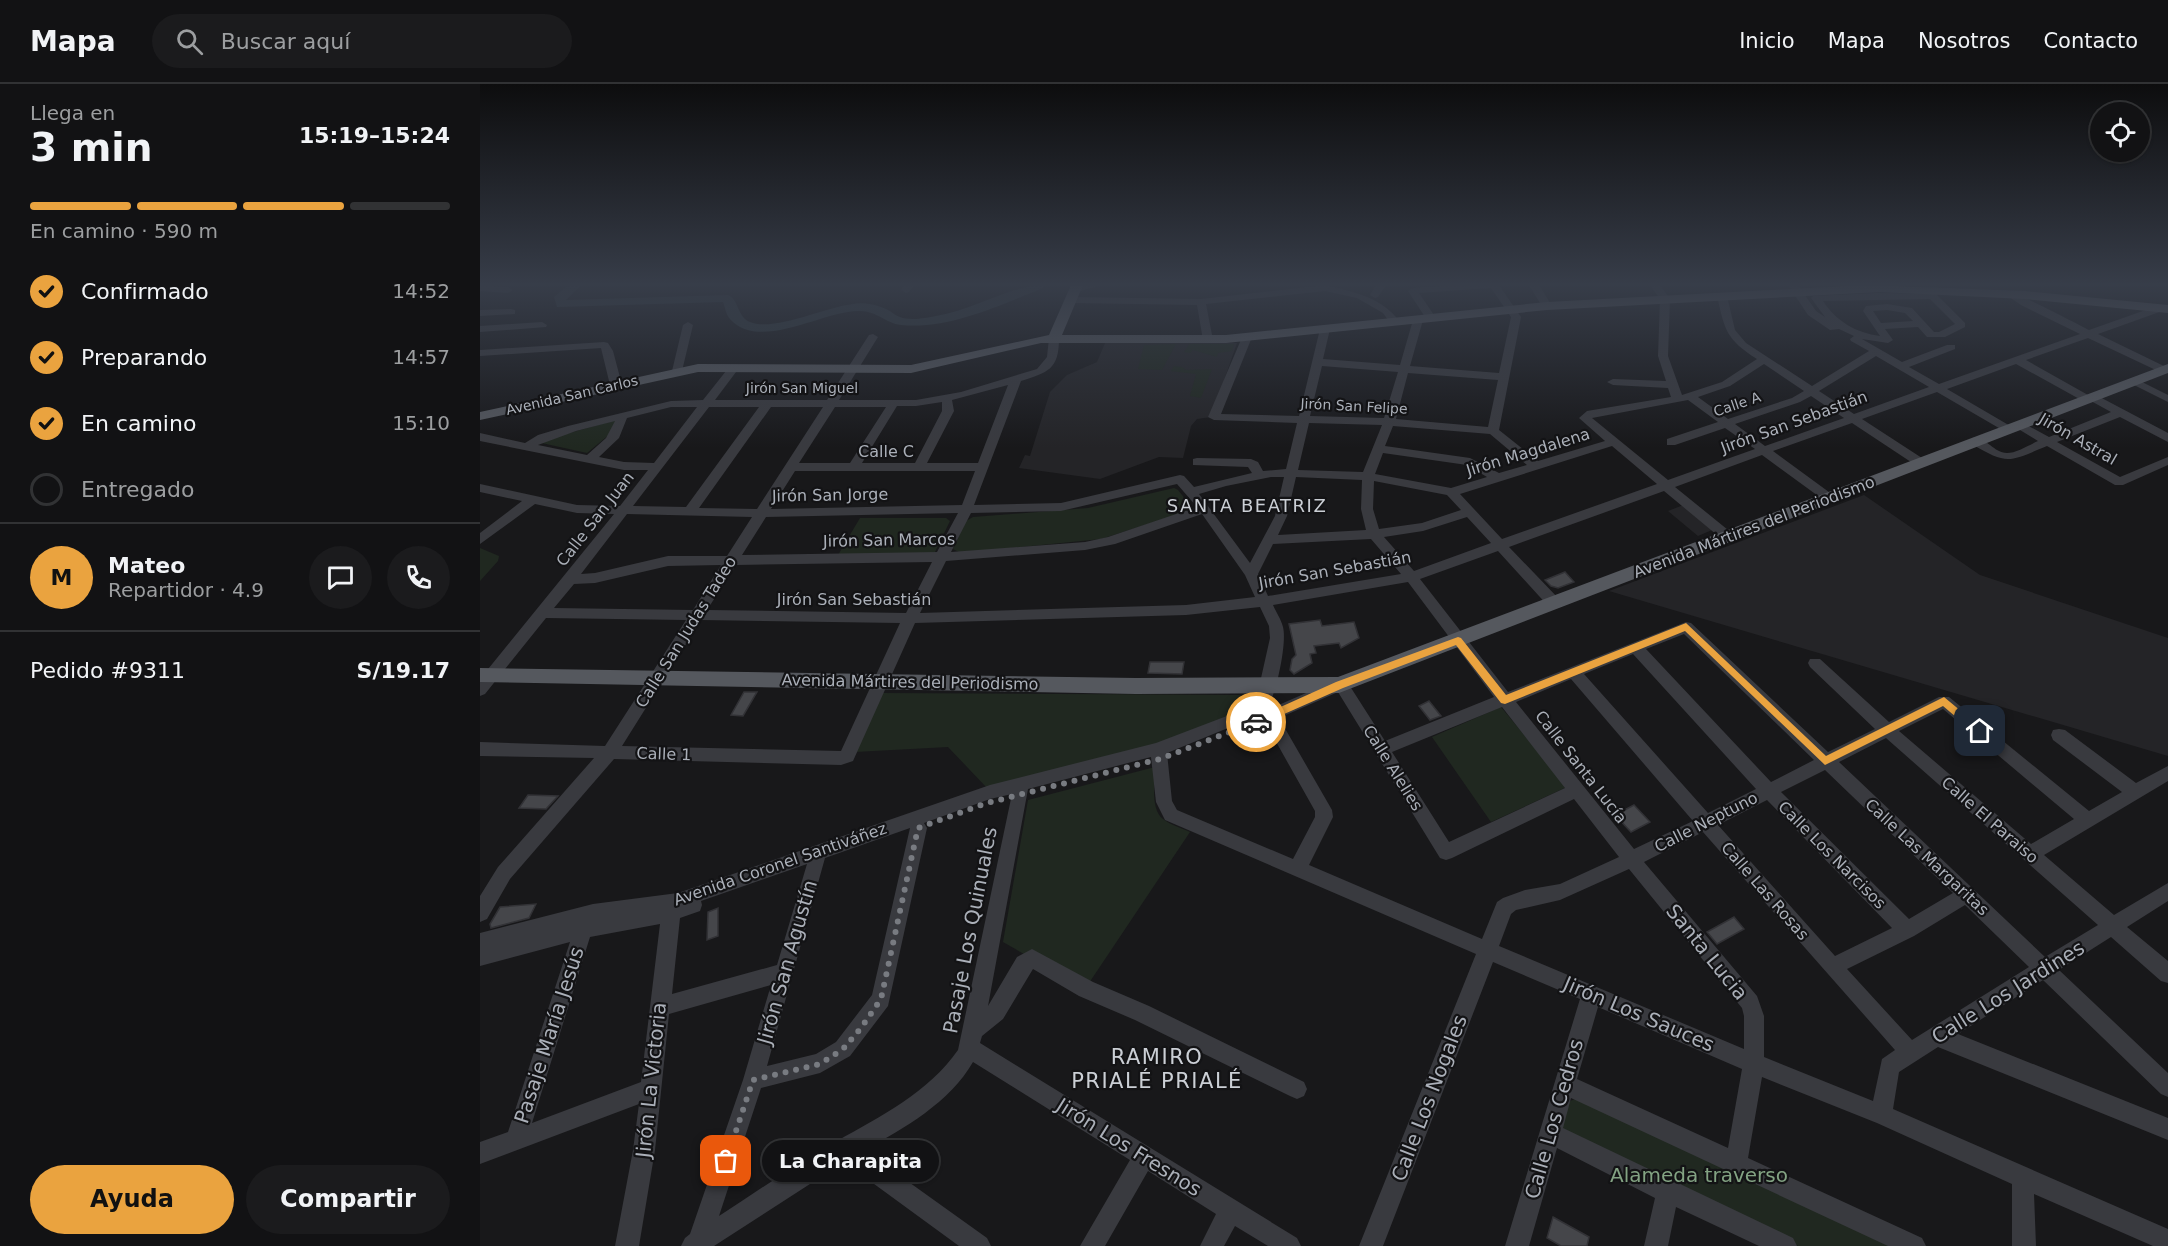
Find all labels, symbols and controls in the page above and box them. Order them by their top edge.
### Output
search box [152,14,572,68]
text: Mapa [30,25,116,58]
icon: search [173,25,206,58]
text: Buscar aquí [221,29,350,54]
text: Inicio [1739,29,1795,53]
text: Mapa [1828,29,1885,53]
text: Nosotros [1918,29,2010,53]
text: Contacto [2043,29,2138,53]
text: Llega en [30,101,115,125]
map controls [2090,102,2150,162]
button: locate [2090,102,2150,162]
text: 15:19–15:24 [299,123,450,148]
text: 3 min [30,125,152,170]
text: En camino · 590 m [30,219,218,243]
icon: check [30,275,63,308]
text: Confirmado [81,279,209,304]
text: 14:52 [392,279,450,303]
icon: check [30,341,63,374]
text: Preparando [81,345,207,370]
text: 14:57 [392,345,450,369]
street label: Avenida San Carlos [504,372,640,418]
street label: Jirón San Miguel [745,380,858,396]
street label: Jirón San Sebastián [1717,387,1870,458]
street label: Calle A [1711,388,1763,420]
street label: Jirón San Felipe [1299,395,1408,417]
icon: check [30,407,63,440]
street label: Jirón Astral [2035,409,2120,469]
text: En camino [81,411,196,436]
text: 15:10 [392,411,450,435]
street label: Jirón Magdalena [1463,424,1592,480]
street label: Calle C [858,442,914,461]
street label: Calle San Juan [552,468,638,570]
street label: Avenida Mártires del Periodismo [1631,472,1877,582]
text: Entregado [81,477,194,502]
street label: Jirón San Jorge [771,484,888,506]
district label: SANTA BEATRIZ [1167,495,1327,516]
street label: Jirón San Marcos [822,529,955,551]
button: chat [309,546,372,609]
button: phone [387,546,450,609]
street label: Jirón San Sebastián [1256,547,1413,593]
text: Mateo [108,553,185,578]
street label: Calle San Judas Tadeo [632,553,740,711]
text: M [51,565,72,590]
text: Repartidor · 4.9 [108,578,264,602]
street label: Jirón San Sebastián [776,590,931,609]
text: Pedido #9311 [30,658,185,683]
text: S/19.17 [357,658,450,683]
street label: Avenida Mártires del Periodismo [781,670,1039,694]
courier [1226,692,1286,752]
pin [1954,705,2005,756]
icon: car [1240,706,1273,739]
street label: Calle Santa Lucía [1531,707,1631,827]
icon: home [1963,714,1996,747]
street label: Calle Alelies [1359,722,1427,814]
street label: Calle 1 [636,744,692,764]
street label: Calle El Paraiso [1938,773,2042,867]
street label: Calle Neptuno [1651,788,1761,856]
street label: Calle Las Margaritas [1861,795,1993,919]
street label: Calle Los Narcisos [1774,797,1890,913]
street label: Avenida Coronel Santiváñez [671,819,889,909]
street label: Pasaje Los Quinuales [938,825,1002,1035]
street label: Calle Las Rosas [1717,838,1813,944]
street label: Jirón San Agustín [751,877,822,1049]
street label: Santa Lucia [1661,899,1753,1005]
street label: Calle Los Jardines [1927,935,2089,1049]
street label: Pasaje María Jesús [509,944,589,1126]
street label: Jirón Los Sauces [1558,971,1718,1057]
street label: Jirón La Victoria [631,1001,671,1161]
street label: Calle Los Nogales [1386,1011,1472,1185]
street label: Calle Los Cedros [1520,1036,1588,1202]
district label: RAMIRO PRIALÉ PRIALÉ [1071,1045,1243,1093]
street label: Jirón Los Fresnos [1050,1092,1206,1201]
pin [700,1135,751,1186]
callout: La Charapita [762,1140,939,1182]
icon: bag [709,1144,742,1177]
text: La Charapita [779,1149,922,1173]
park label: Alameda traverso [1610,1163,1788,1187]
button: Ayuda [30,1165,234,1234]
button: Compartir [246,1165,450,1234]

